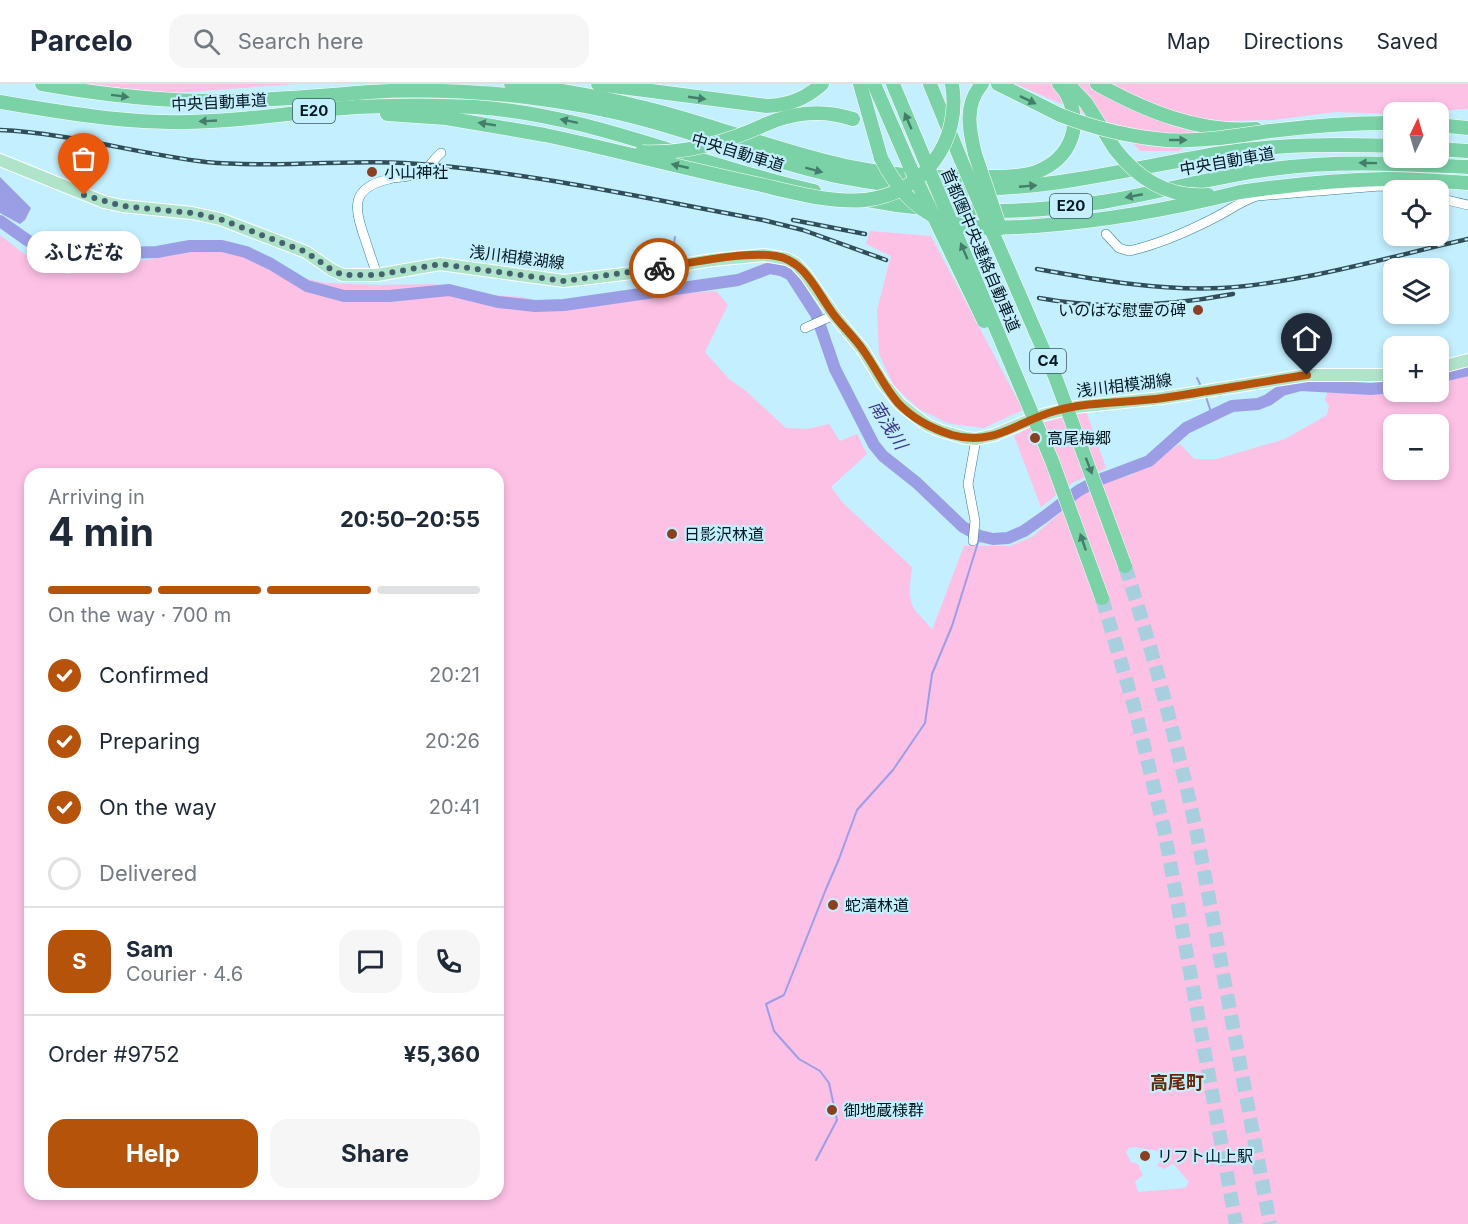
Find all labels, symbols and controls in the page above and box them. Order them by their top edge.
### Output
search box [169,14,589,68]
text: Parcelo [30,24,133,58]
icon: search [190,25,223,58]
text: Search here [238,28,363,54]
text: Map [1167,29,1210,54]
text: Directions [1243,29,1344,54]
text: Saved [1377,29,1438,54]
street label: 中央自動車道 [171,90,267,114]
one-way arrow [111,91,130,101]
one-way arrow [688,93,707,102]
one-way arrow [1020,96,1037,105]
road number: E20 [293,99,335,123]
north arrow [1383,102,1449,168]
map controls [1383,102,1449,480]
one-way arrow [903,112,912,130]
one-way arrow [560,116,579,125]
one-way arrow [199,117,218,126]
one-way arrow [478,119,497,128]
street label: 中央自動車道 [689,128,787,176]
pin [58,133,109,195]
one-way arrow [1168,135,1187,145]
icon: bag [67,142,100,175]
street label: 中央自動車道 [1178,143,1276,179]
one-way arrow [1358,158,1377,168]
one-way arrow [670,161,689,171]
place label: 小山神社 [384,162,448,182]
marker: 小山神社 [365,165,379,179]
street label: 首都圏中央連絡自動車道 [937,165,1025,335]
one-way arrow [805,166,823,175]
button: locate [1383,180,1449,246]
one-way arrow [1019,181,1038,191]
one-way arrow [1124,192,1143,201]
road number: E20 [1050,194,1092,218]
callout: ふじだな [27,231,141,273]
courier [629,238,689,298]
text: ふじだな [44,240,124,264]
street label: 浅川相模湖線 [468,241,566,273]
one-way arrow [959,242,969,260]
icon: bike [643,252,676,285]
button: layers [1383,258,1449,324]
place label: いのはな慰霊の碑 [1058,300,1186,320]
marker: いのはな慰霊の碑 [1191,303,1205,317]
pin [1281,313,1332,375]
icon: home [1290,322,1323,355]
button: + [1383,336,1449,402]
road number: C4 [1030,349,1066,373]
street label: 浅川相模湖線 [1075,369,1173,401]
water label: 南浅川 [865,396,913,455]
button: − [1383,414,1449,480]
place label: 高尾梅郷 [1047,428,1111,448]
marker: 高尾梅郷 [1028,431,1042,445]
one-way arrow [1085,457,1095,475]
text: Arriving in [48,485,145,509]
text: 20:50–20:55 [340,506,480,532]
text: 4 min [48,508,154,555]
place label: 日影沢林道 [684,524,764,544]
marker: 日影沢林道 [665,527,679,541]
one-way arrow [1077,533,1087,551]
text: On the way · 700 m [48,603,231,627]
icon: check [48,659,81,692]
text: Confirmed [99,662,209,688]
text: 20:21 [429,663,480,687]
icon: check [48,725,81,758]
text: Preparing [99,728,200,754]
text: 20:26 [425,729,480,753]
icon: check [48,791,81,824]
text: On the way [99,794,217,820]
text: 20:41 [429,795,480,819]
text: Delivered [99,860,197,886]
place label: 蛇滝林道 [845,895,909,915]
marker: 蛇滝林道 [826,898,840,912]
button: chat [339,930,402,993]
button: phone [417,930,480,993]
text: Sam [126,936,173,962]
text: S [72,948,87,974]
text: Courier · 4.6 [126,962,243,986]
text: Order #9752 [48,1041,180,1067]
text: ¥5,360 [404,1041,480,1067]
district label: 高尾町 [1150,1072,1204,1093]
place label: 御地蔵様群 [844,1100,924,1120]
marker: 御地蔵様群 [825,1103,839,1117]
button: Help [48,1119,258,1188]
button: Share [270,1119,480,1188]
place label: リフト山上駅 [1157,1146,1253,1166]
marker: リフト山上駅 [1138,1149,1152,1163]

